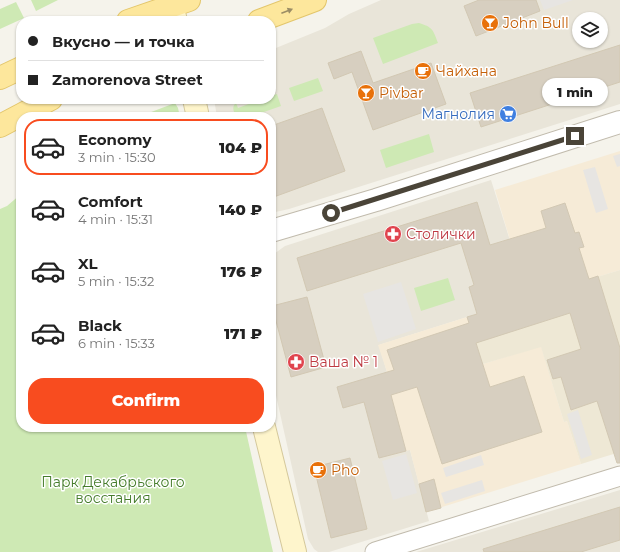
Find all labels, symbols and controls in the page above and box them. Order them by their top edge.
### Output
one-way arrow [281,7,293,13]
map controls [572,12,608,48]
button: layers [572,12,608,48]
bar icon: John Bull [480,13,500,33]
place label: John Bull [502,14,569,32]
text: Вкусно — и точка [52,32,195,51]
cafe icon: Чайхана [413,61,433,81]
place label: Чайхана [436,62,497,80]
text: Zamorenova Street [52,70,203,89]
callout: 1 min [542,78,608,106]
bar icon: Pivbar [356,83,376,103]
place label: Pivbar [379,84,424,102]
text: 1 min [557,84,593,100]
supermarket icon: Магнолия [498,104,518,124]
place label: Магнолия [421,105,495,123]
route end [566,127,584,145]
icon: car [30,129,66,165]
text: Economy [78,130,151,149]
text: 104 ₽ [219,138,262,157]
text: 3 min · 15:30 [78,149,156,165]
icon: car [30,191,66,227]
text: Comfort [78,192,143,211]
text: 140 ₽ [219,200,262,219]
route start [322,204,340,222]
text: 4 min · 15:31 [78,211,153,227]
pharmacy icon: Столички [383,224,403,244]
place label: Столички [406,225,476,243]
icon: car [30,253,66,289]
text: XL [78,254,97,273]
text: 176 ₽ [221,262,262,281]
text: 5 min · 15:32 [78,273,154,289]
icon: car [30,315,66,351]
text: Black [78,316,122,335]
text: 171 ₽ [224,324,262,343]
text: 6 min · 15:33 [78,335,155,351]
pharmacy icon: Ваша № 1 [286,352,306,372]
place label: Ваша № 1 [309,353,378,371]
button: Confirm [28,378,264,424]
cafe icon: Pho [308,460,328,480]
place label: Pho [331,461,360,479]
park label: Парк Декабрьского восстания [41,473,185,507]

